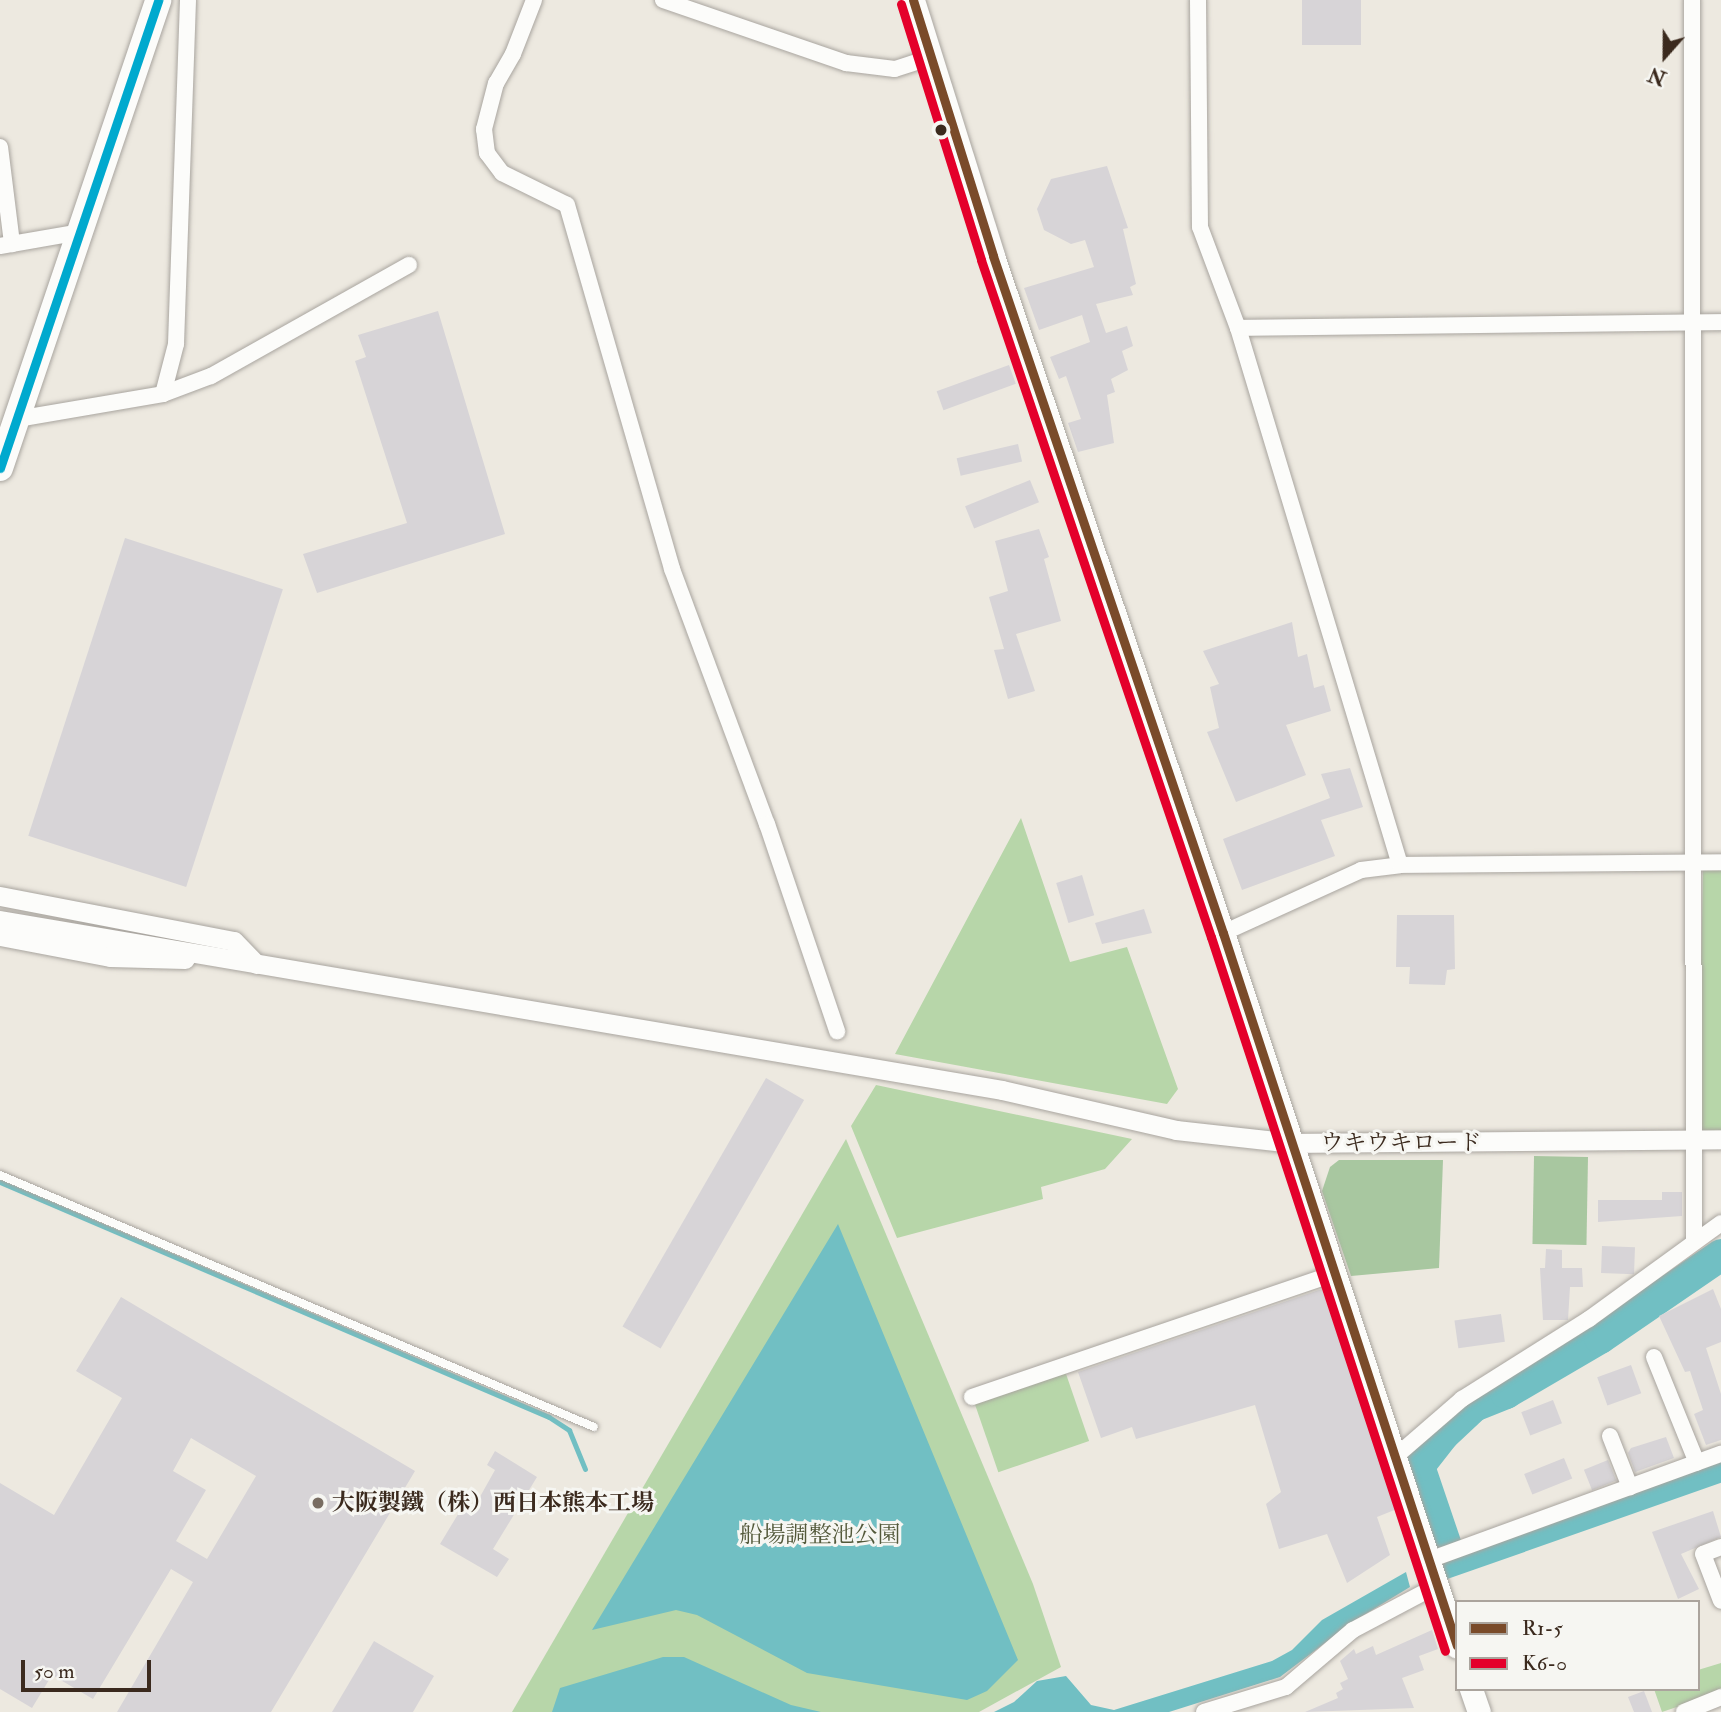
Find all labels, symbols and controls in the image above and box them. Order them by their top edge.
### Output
north arrow [1630,21,1700,91]
text: N [1645,61,1670,90]
unlabelled marker [934,123,948,137]
street label: ウキウキロード [1321,1129,1481,1157]
place label: 大阪製鐵（株）西日本熊本工場 [332,1489,654,1517]
marker: 大阪製鐵（株）西日本熊本工場 [310,1495,326,1511]
park label: 船場調整池公園 [740,1521,900,1549]
legend [1455,1600,1700,1691]
text: R1-5 [1522,1615,1563,1642]
scale bar [24,1646,154,1690]
text: K6-0 [1522,1650,1567,1677]
text: 50 m [34,1658,75,1685]

